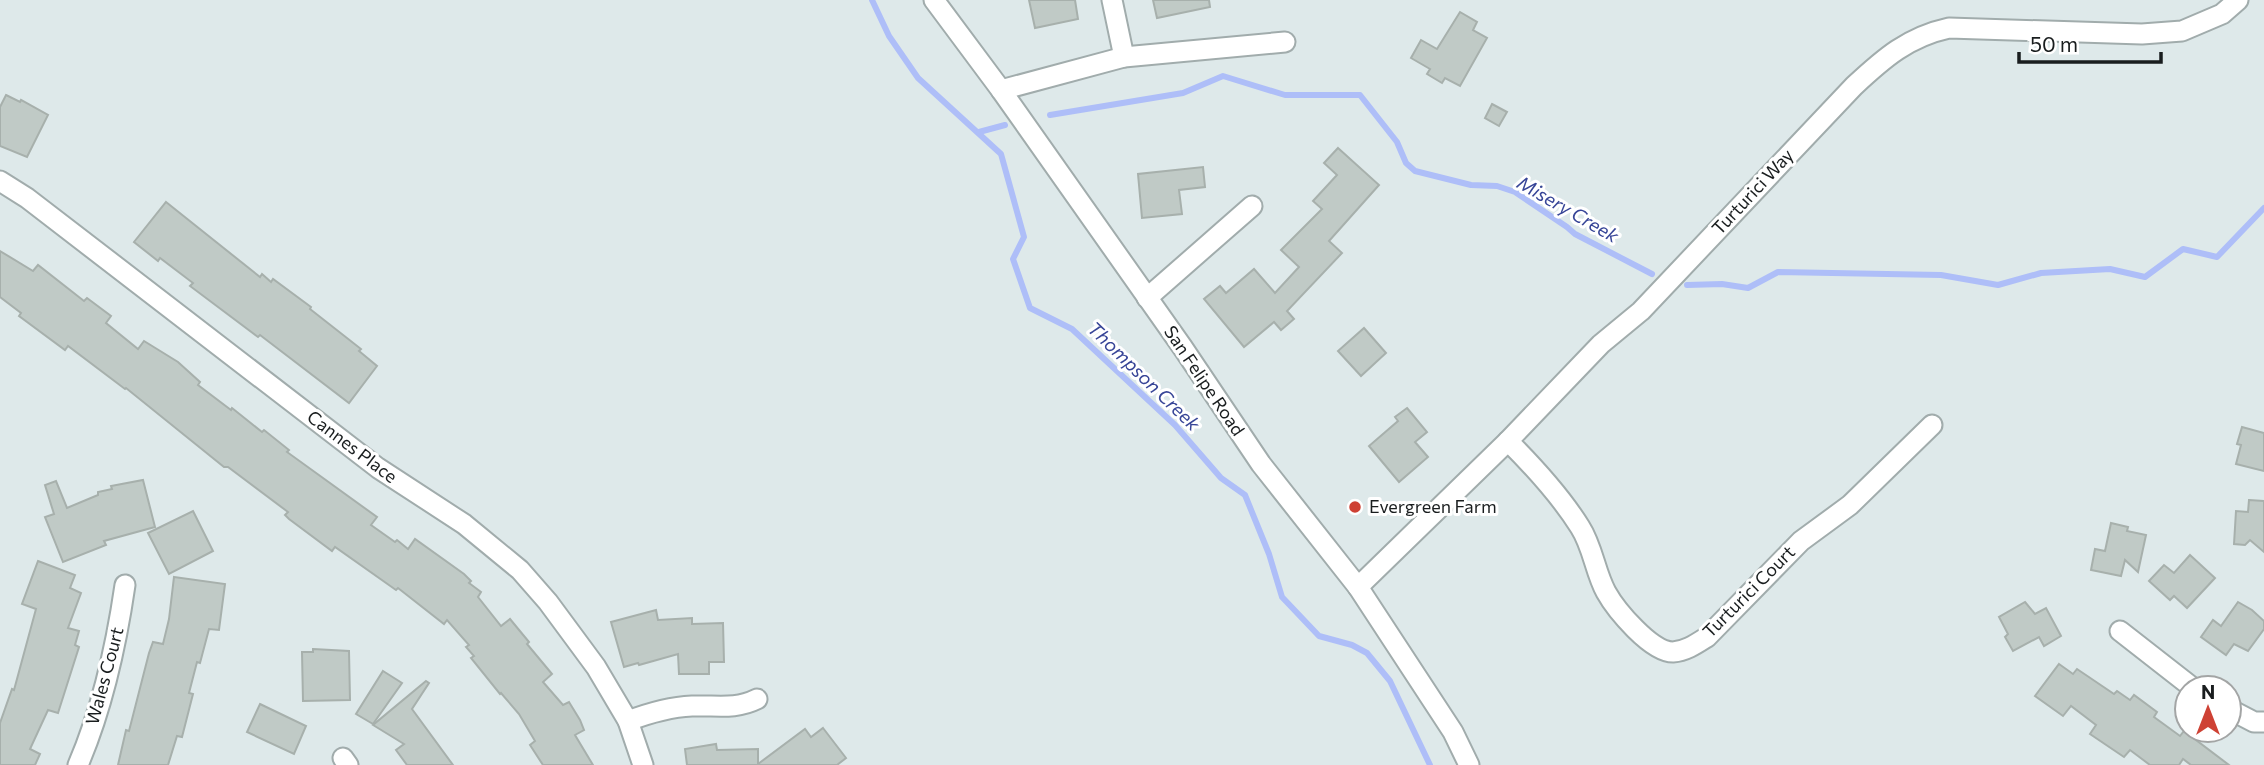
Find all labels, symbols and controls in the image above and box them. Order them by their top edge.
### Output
scale bar [2019,21,2161,65]
text: 50 m [2030,31,2078,56]
street label: Turturici Way [1707,144,1798,239]
water label: Misery Creek [1513,170,1624,247]
water label: Thompson Creek [1083,316,1206,436]
street label: San Felipe Road [1160,321,1250,440]
street label: Cannes Place [303,405,402,487]
place label: Evergreen Farm [1369,495,1497,517]
marker: Evergreen Farm [1347,499,1363,515]
street label: Turturici Court [1698,541,1799,642]
street label: Wales Court [80,624,128,727]
north arrow [2173,674,2243,744]
text: N [2201,680,2215,703]

